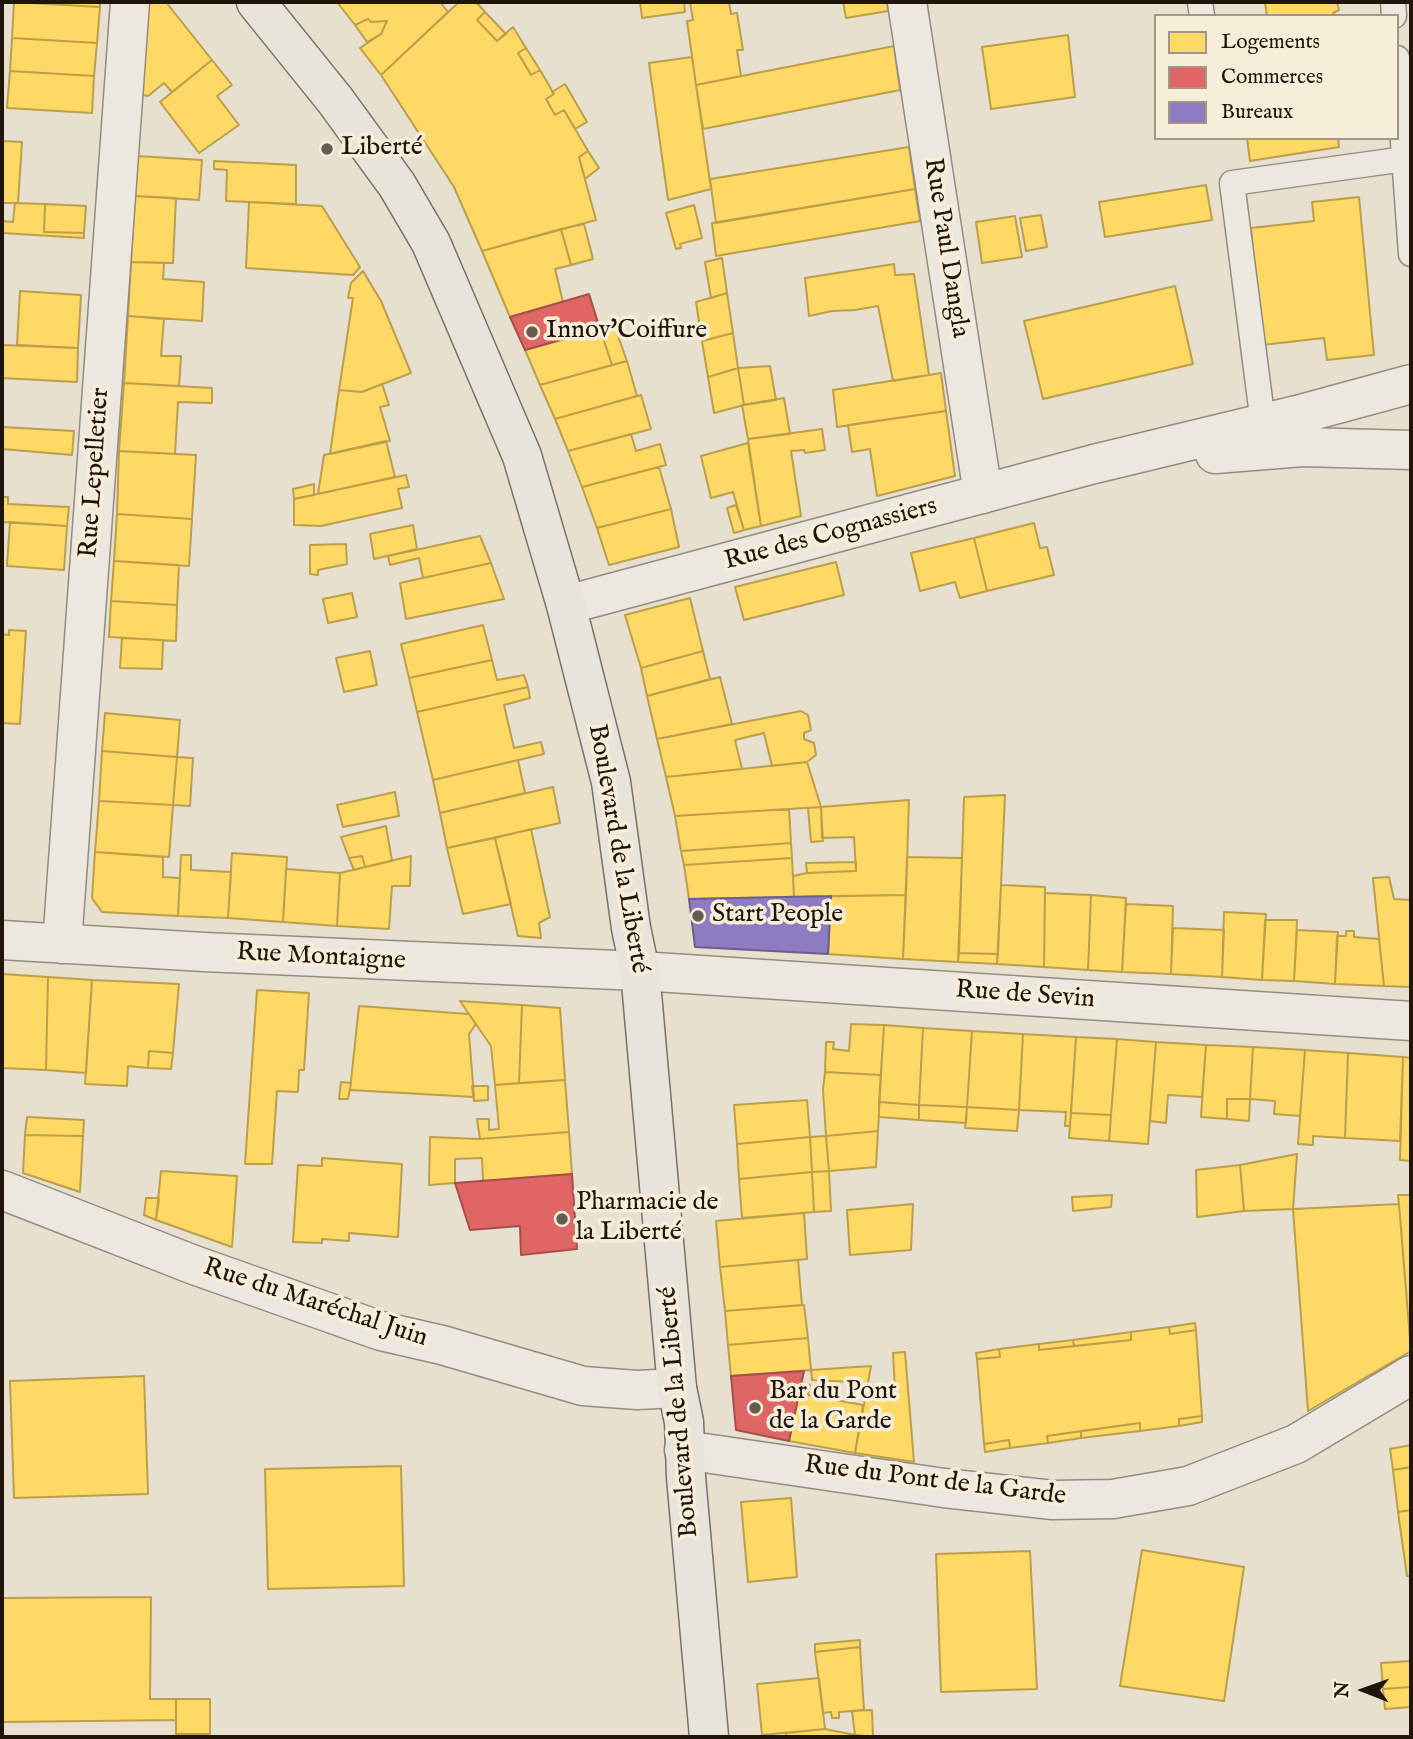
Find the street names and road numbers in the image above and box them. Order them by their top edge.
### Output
street label: Rue Paul Dangla [915,156,975,340]
street label: Rue Lepelletier [74,387,118,559]
street label: Rue des Cognassiers [721,492,941,578]
street label: Boulevard de la Liberté [580,722,654,976]
street label: Rue Montaigne [235,938,407,978]
street label: Rue de Sevin [954,976,1096,1016]
street label: Rue du Maréchal Juin [199,1253,431,1355]
street label: Boulevard de la Liberté [653,1285,707,1539]
street label: Rue du Pont de la Garde [802,1450,1068,1514]

